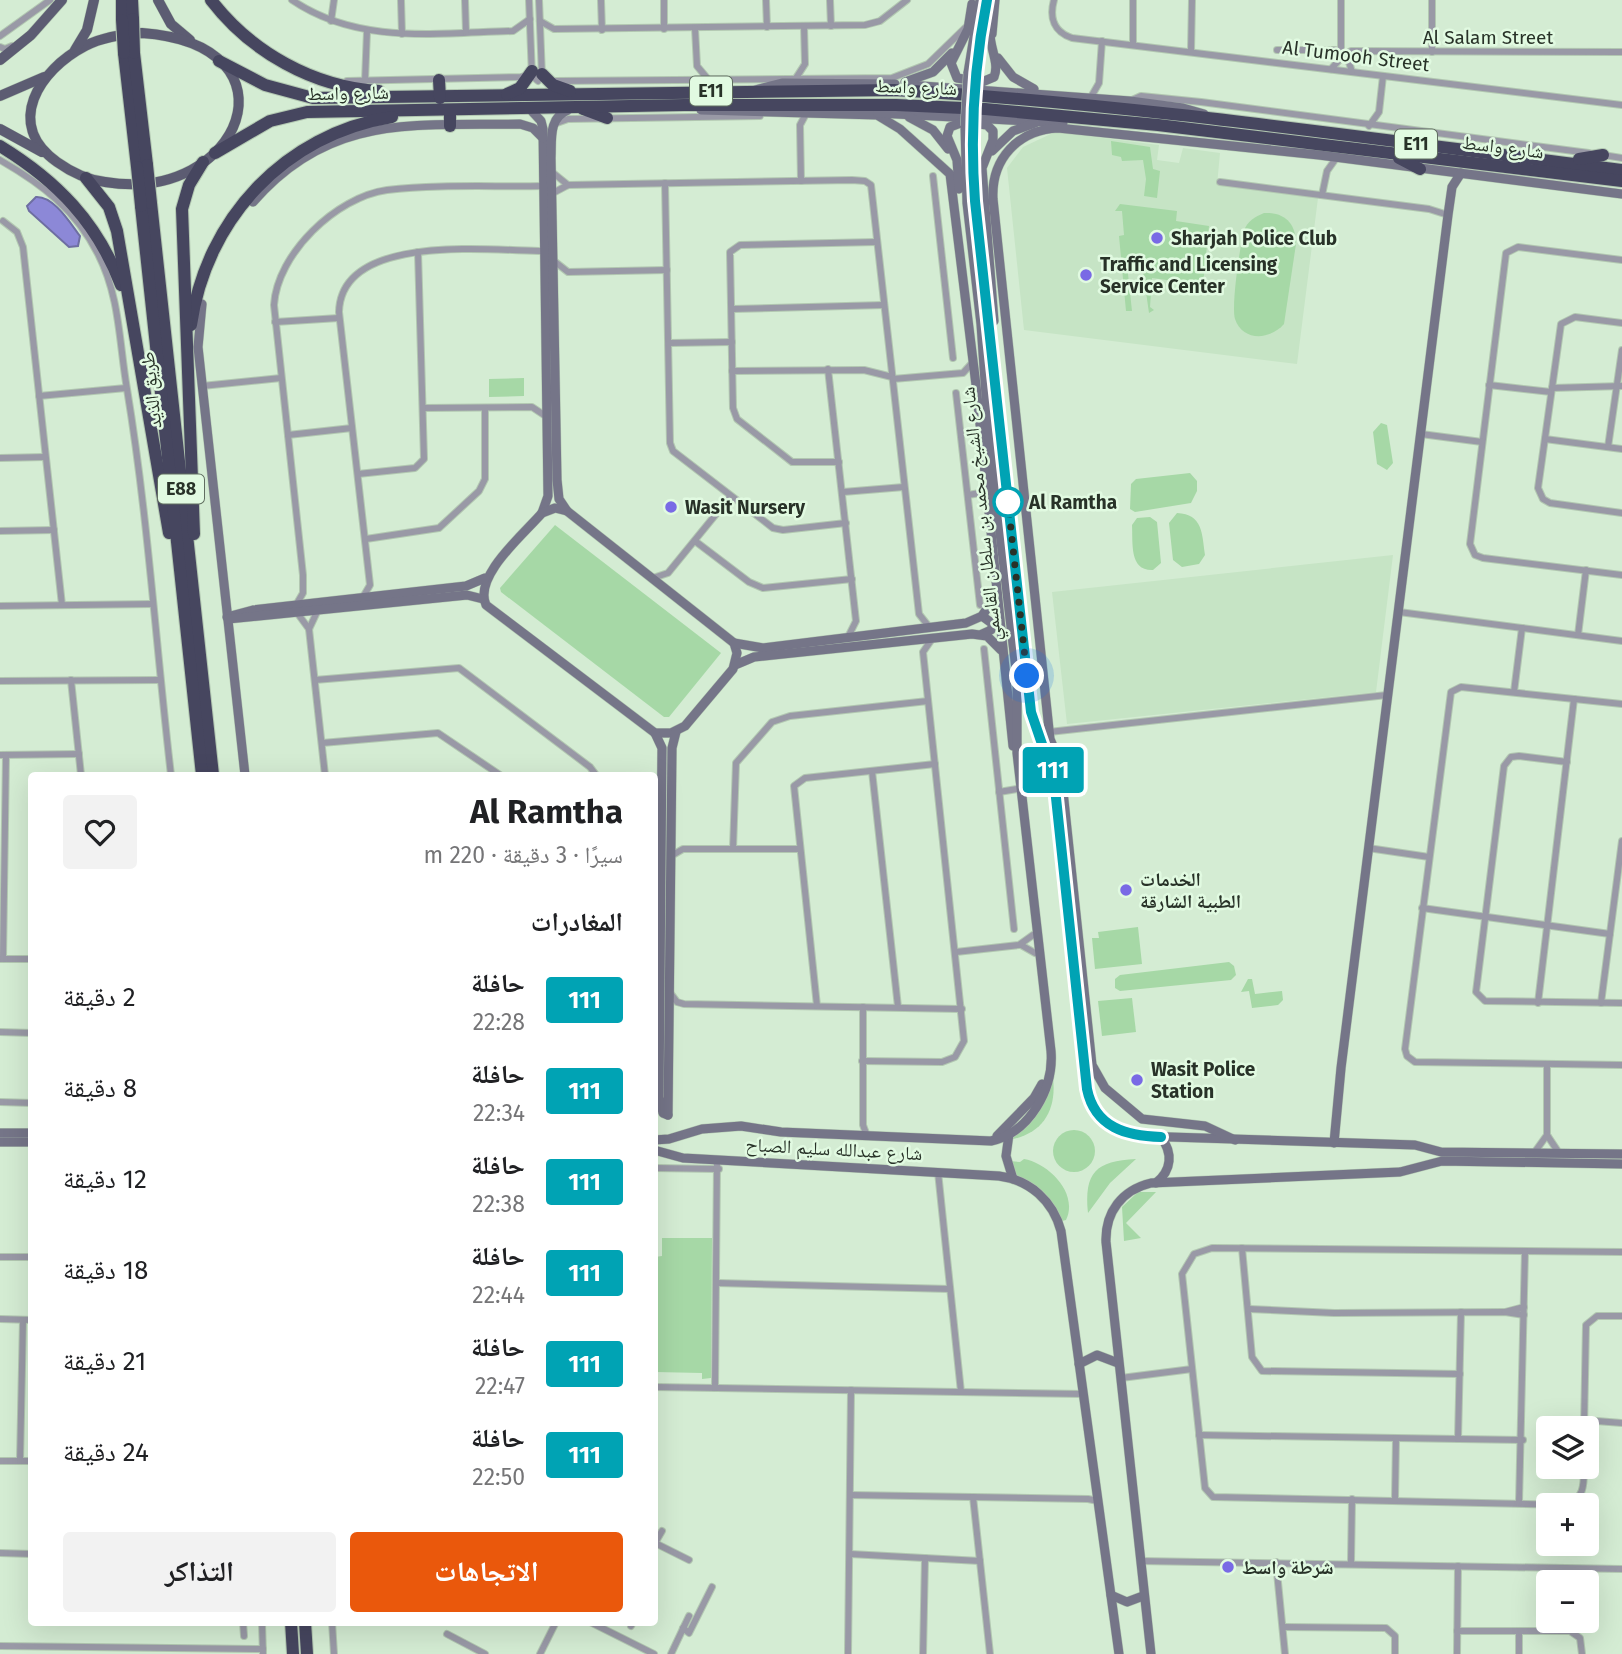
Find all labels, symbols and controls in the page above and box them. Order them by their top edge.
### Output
street label: Al Salam Street [1423,26,1553,49]
street label: Al Tumooh Street [1281,36,1431,76]
street label: شارع واسط [875,74,957,100]
road number: E11 [690,76,732,106]
street label: شارع واسط [307,81,389,105]
road number: E11 [1395,130,1437,159]
street label: شارع واسط [1461,131,1545,163]
place label: Sharjah Police Club [1171,227,1337,250]
marker: Sharjah Police Club [1149,230,1165,246]
place label: Traffic and Licensing Service Center [1100,253,1278,298]
marker: Traffic and Licensing Service Center [1078,267,1094,283]
street label: طريق الذيد [136,350,166,430]
street label: شارع الشيخ محمد بن سلطان القاسمي [956,385,1010,642]
road number: E88 [158,475,204,504]
marker: Al Ramtha [993,487,1023,517]
place label: Al Ramtha [1028,491,1117,514]
place label: Wasit Nursery [685,496,805,519]
marker: Wasit Nursery [663,499,679,515]
your location [1009,658,1044,693]
line badge: 111 [1013,747,1093,793]
text: 111 [1037,756,1069,784]
text: Al Ramtha [470,792,623,832]
button: heart [63,795,137,869]
text: سيرًا · 3 دقيقة · 220 m [424,841,623,869]
place label: الخدمات الطبية الشارقة [1140,868,1241,913]
marker: الخدمات الطبية الشارقة [1118,882,1134,898]
text: المغادرات [531,907,623,938]
text: حافلة [471,968,525,999]
text: 2 دقيقة [63,982,136,1013]
text: 111 [568,986,601,1014]
text: 22:28 [473,1008,525,1036]
place label: Wasit Police Station [1151,1058,1255,1103]
text: حافلة [471,1059,525,1090]
marker: Wasit Police Station [1129,1072,1145,1088]
text: 8 دقيقة [63,1073,137,1104]
text: 111 [568,1077,601,1105]
text: 22:34 [473,1099,525,1127]
street label: شارع عبدالله سليم الصباح [745,1133,923,1166]
text: حافلة [471,1150,525,1181]
text: 12 دقيقة [63,1164,147,1195]
text: 111 [568,1168,601,1196]
text: 22:38 [472,1190,525,1218]
text: حافلة [471,1241,525,1272]
text: 18 دقيقة [63,1255,148,1286]
text: 111 [568,1259,601,1287]
text: 22:44 [472,1281,525,1309]
text: حافلة [471,1332,525,1363]
text: 21 دقيقة [63,1346,146,1377]
text: 111 [568,1350,601,1378]
text: 22:47 [475,1372,525,1400]
map controls [1536,1416,1599,1633]
button: layers [1536,1416,1599,1479]
text: حافلة [471,1423,525,1454]
text: 24 دقيقة [63,1437,149,1468]
text: 111 [568,1441,601,1469]
text: 22:50 [472,1463,525,1491]
button: + [1536,1493,1599,1556]
button: التذاكر [63,1532,336,1612]
button: الاتجاهات [350,1532,623,1612]
place label: شرطة واسط [1242,1556,1333,1579]
marker: شرطة واسط [1220,1559,1236,1575]
button: − [1536,1570,1599,1633]

